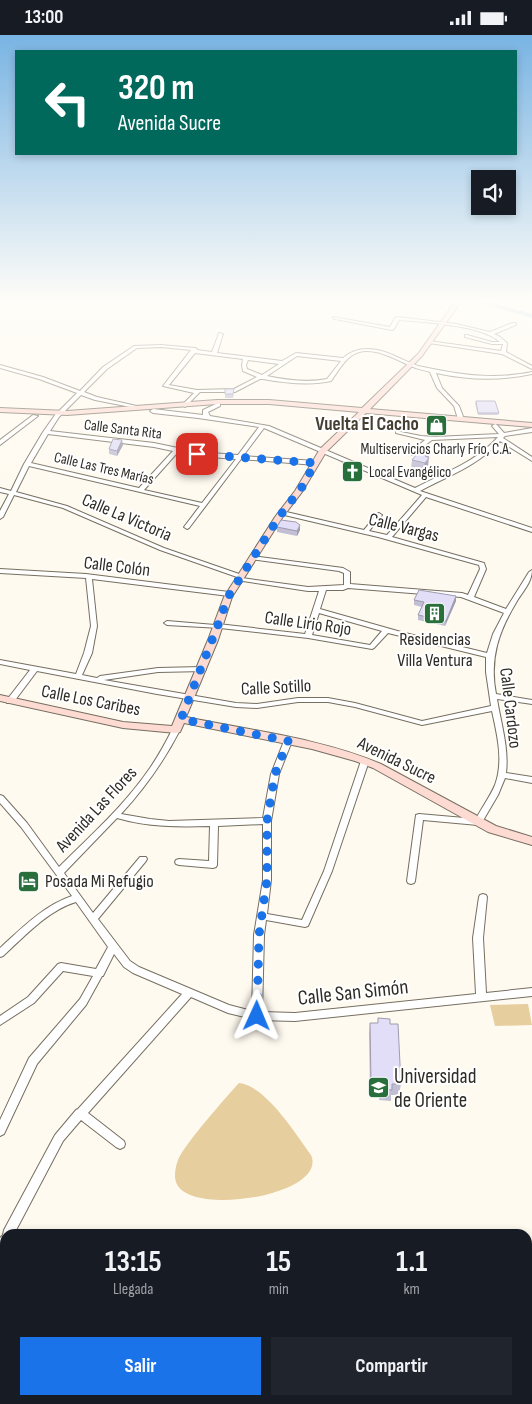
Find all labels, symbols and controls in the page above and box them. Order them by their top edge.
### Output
text: 13:00 [25,6,63,29]
text: 320 m [118,67,194,110]
icon: left [35,70,100,135]
text: Avenida Sucre [118,110,221,137]
map controls [471,170,516,215]
button: sound [471,170,516,215]
district label: Vuelta El Cacho [315,413,419,436]
shop icon: Multiservicios Charly Frío, C.A. [424,414,448,438]
street label: Calle Santa Rita [83,415,163,444]
pin [176,433,218,475]
icon: arrive [183,440,211,468]
place label: Multiservicios Charly Frío, C.A. [360,440,512,459]
street label: Calle Las Tres Marías [52,448,156,489]
church icon: Local Evangélico [341,460,365,484]
place label: Local Evangélico [369,463,451,482]
street label: Calle La Victoria [79,489,175,546]
street label: Calle Vargas [367,509,441,546]
street label: Calle Colón [83,552,151,581]
building icon: Residencias Villa Ventura [423,602,447,626]
street label: Calle Lirio Rojo [263,607,353,640]
place label: Residencias Villa Ventura [397,629,473,671]
street label: Calle Cardozo [495,667,526,749]
street label: Calle Sotillo [240,675,312,700]
street label: Calle Los Caribes [40,681,142,720]
street label: Avenida Sucre [353,732,439,788]
street label: Avenida Las Flores [51,762,141,857]
hotel icon: Posada Mi Refugio [17,869,41,893]
place label: Posada Mi Refugio [45,871,154,892]
street label: Calle San Simón [297,974,410,1011]
position arrow [230,989,282,1041]
place label: Universidad de Oriente [394,1064,476,1113]
school or university icon: Universidad de Oriente [366,1076,390,1100]
text: 13:15 [105,1244,162,1280]
text: 15 [266,1244,291,1280]
text: 1.1 [396,1244,427,1280]
text: Llegada [113,1280,153,1299]
text: min [269,1280,289,1299]
text: km [403,1280,420,1299]
button: Salir [20,1337,261,1395]
button: Compartir [271,1337,512,1395]

